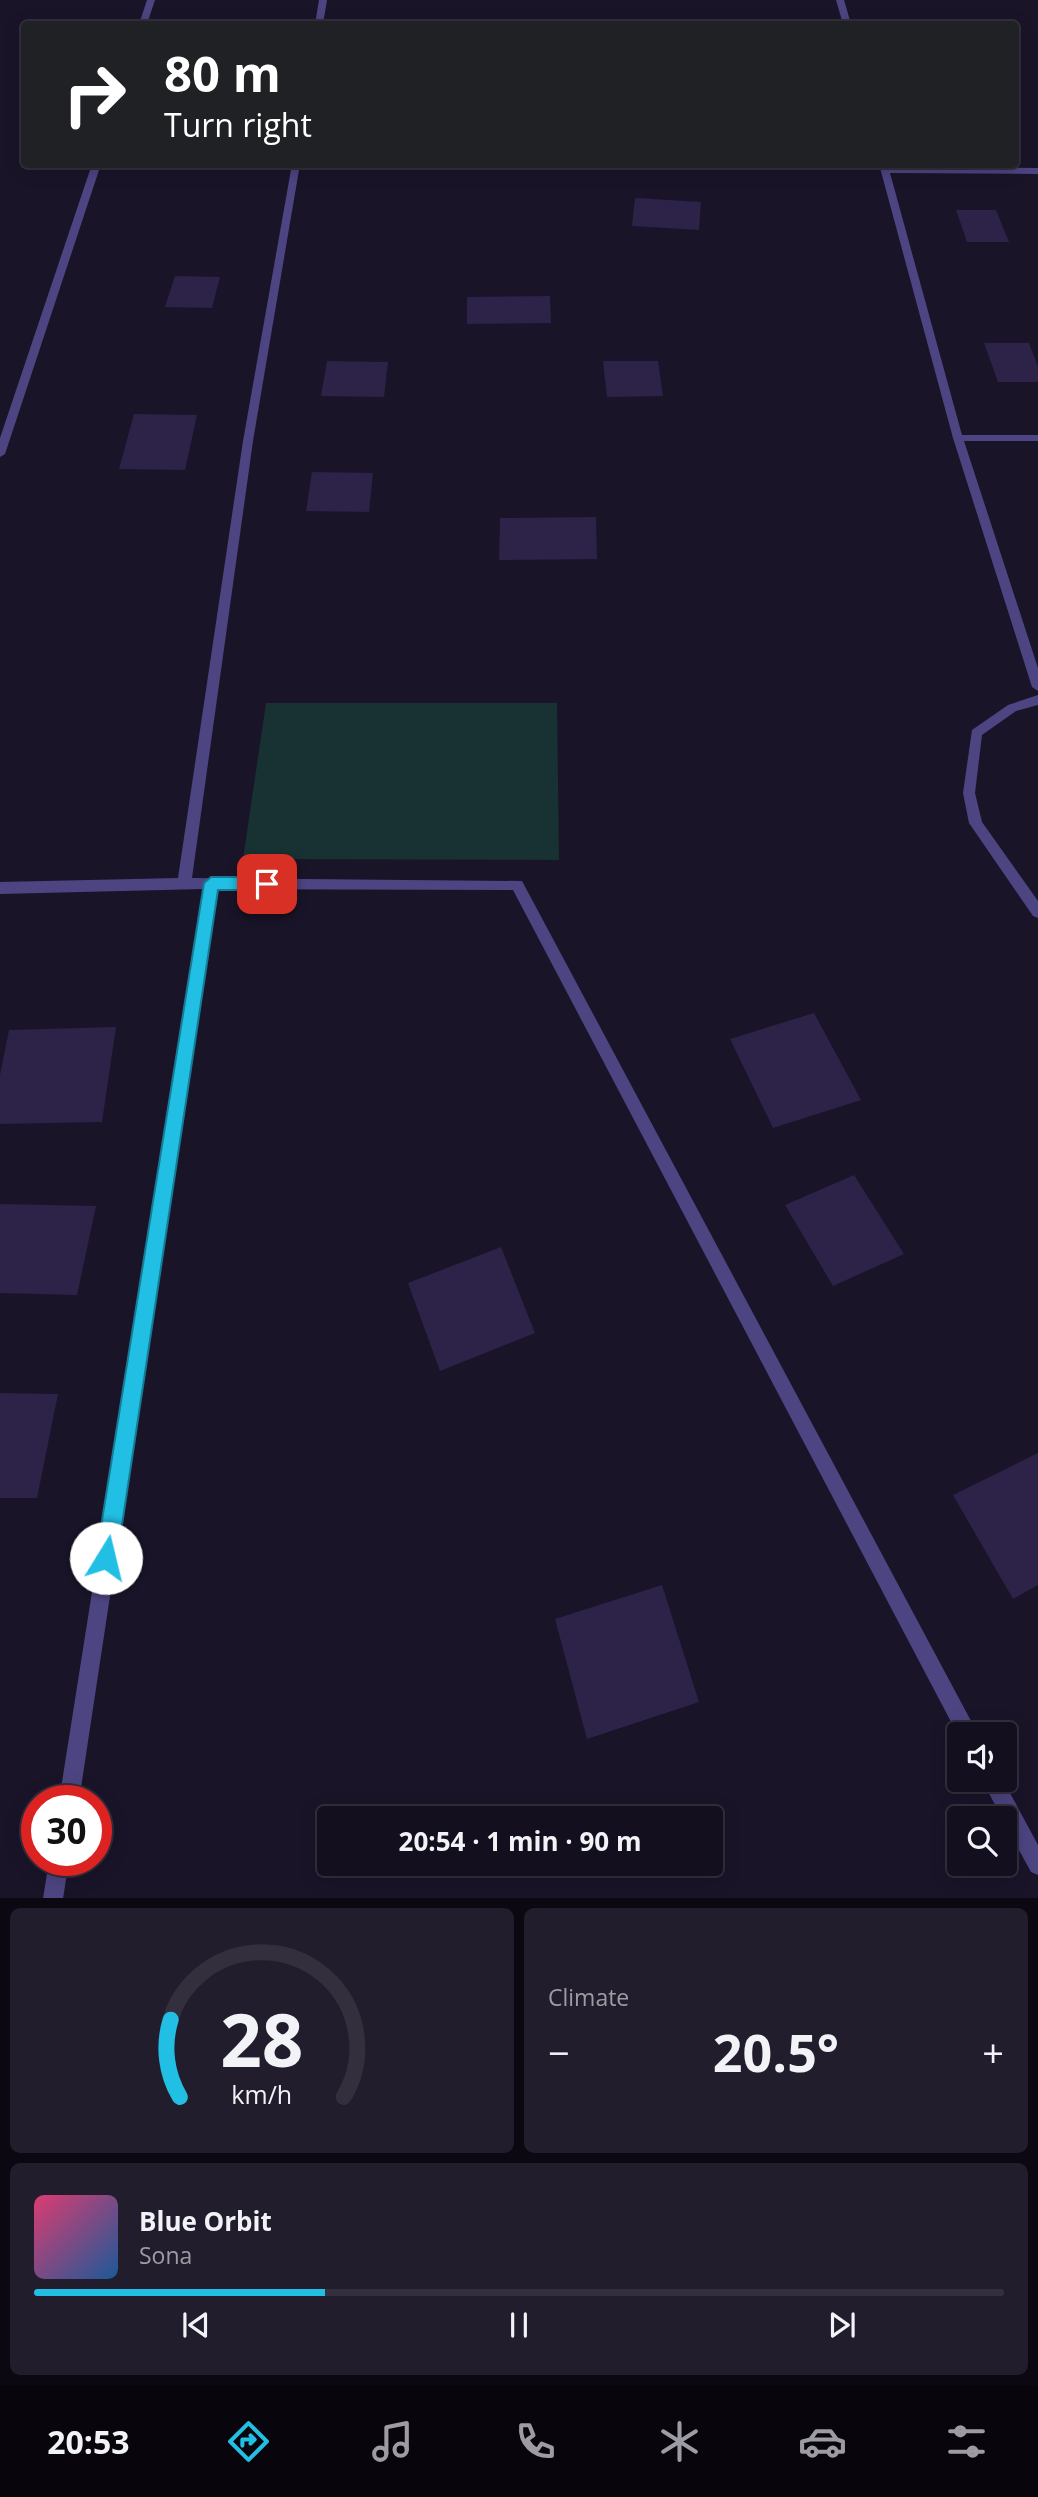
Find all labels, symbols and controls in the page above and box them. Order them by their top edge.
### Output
text: 80 m [164,40,281,106]
icon: right [49,49,140,140]
text: Turn right [164,103,312,146]
pin [237,854,297,914]
icon: arrive [248,865,286,903]
position arrow [69,1521,143,1595]
map controls [947,1722,1017,1876]
button: sound [947,1722,1017,1792]
speed limit sign: 30 [21,1785,112,1876]
button: search [947,1806,1017,1876]
text: 20:54 · 1 min · 90 m [399,1823,641,1859]
text: Climate [548,1981,629,2013]
text: 28 [220,1989,304,2088]
text: 20.5° [713,2016,839,2087]
text: − [548,2026,570,2078]
text: + [982,2026,1004,2078]
text: km/h [232,2076,292,2110]
text: Blue Orbit [139,2203,272,2239]
text: Sona [139,2239,192,2271]
icon: previous [177,2306,215,2344]
icon: pause [500,2306,538,2344]
icon: next [823,2306,861,2344]
icon: directions [224,2417,273,2466]
icon: music [368,2417,417,2466]
icon: phone [511,2417,560,2466]
icon: climate [655,2417,704,2466]
icon: car [798,2417,847,2466]
icon: filters [942,2417,991,2466]
text: 20:53 [47,2420,130,2463]

